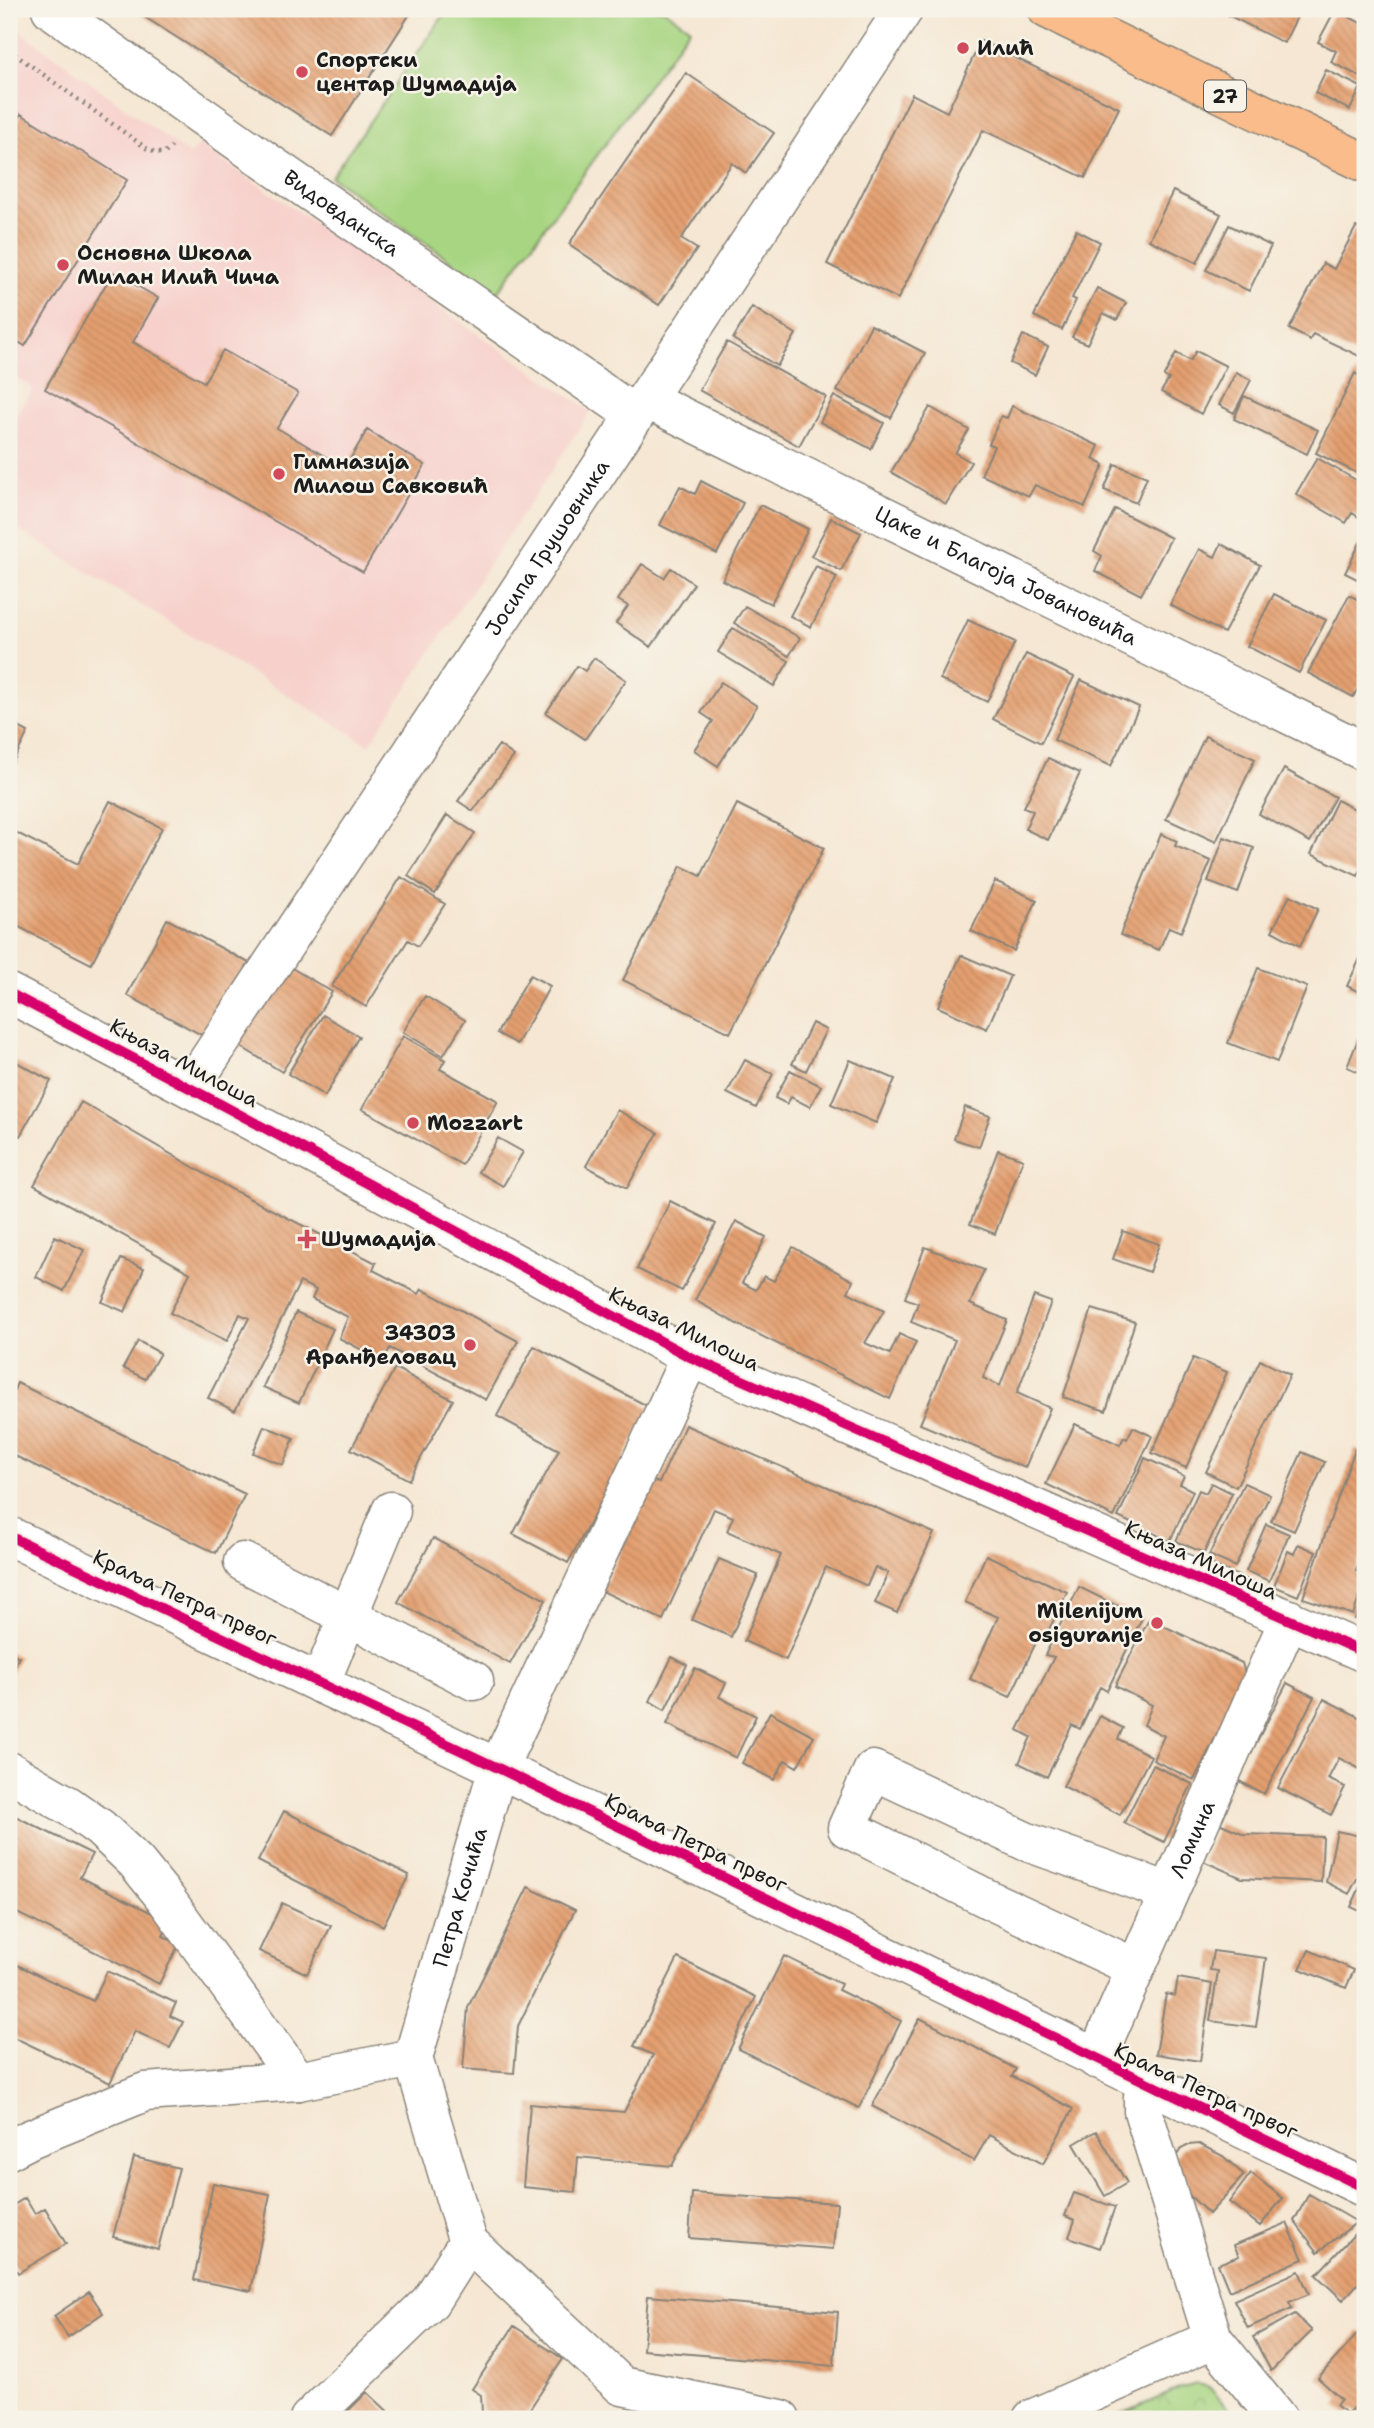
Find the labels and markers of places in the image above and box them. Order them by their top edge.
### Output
place label: Илић [977,34,1034,62]
marker: Илић [955,40,971,56]
place label: Спортски центар Шумадија [316,46,517,98]
marker: Спортски центар Шумадија [294,64,310,80]
place label: Основна Школа Милан Илић Чича [77,239,280,291]
marker: Основна Школа Милан Илић Чича [55,257,71,273]
place label: Гимназија Милош Савковић [293,448,488,500]
marker: Гимназија Милош Савковић [271,466,287,482]
place label: Mozzart [427,1109,523,1137]
marker: Mozzart [405,1115,421,1131]
place label: Шумадија [321,1225,436,1253]
marker: Шумадија [299,1231,315,1247]
place label: 34303 Аранђеловац [306,1319,457,1371]
marker: 34303 Аранђеловац [462,1337,478,1353]
place label: Milenijum osiguranje [1028,1597,1143,1649]
marker: Milenijum osiguranje [1149,1615,1165,1631]

